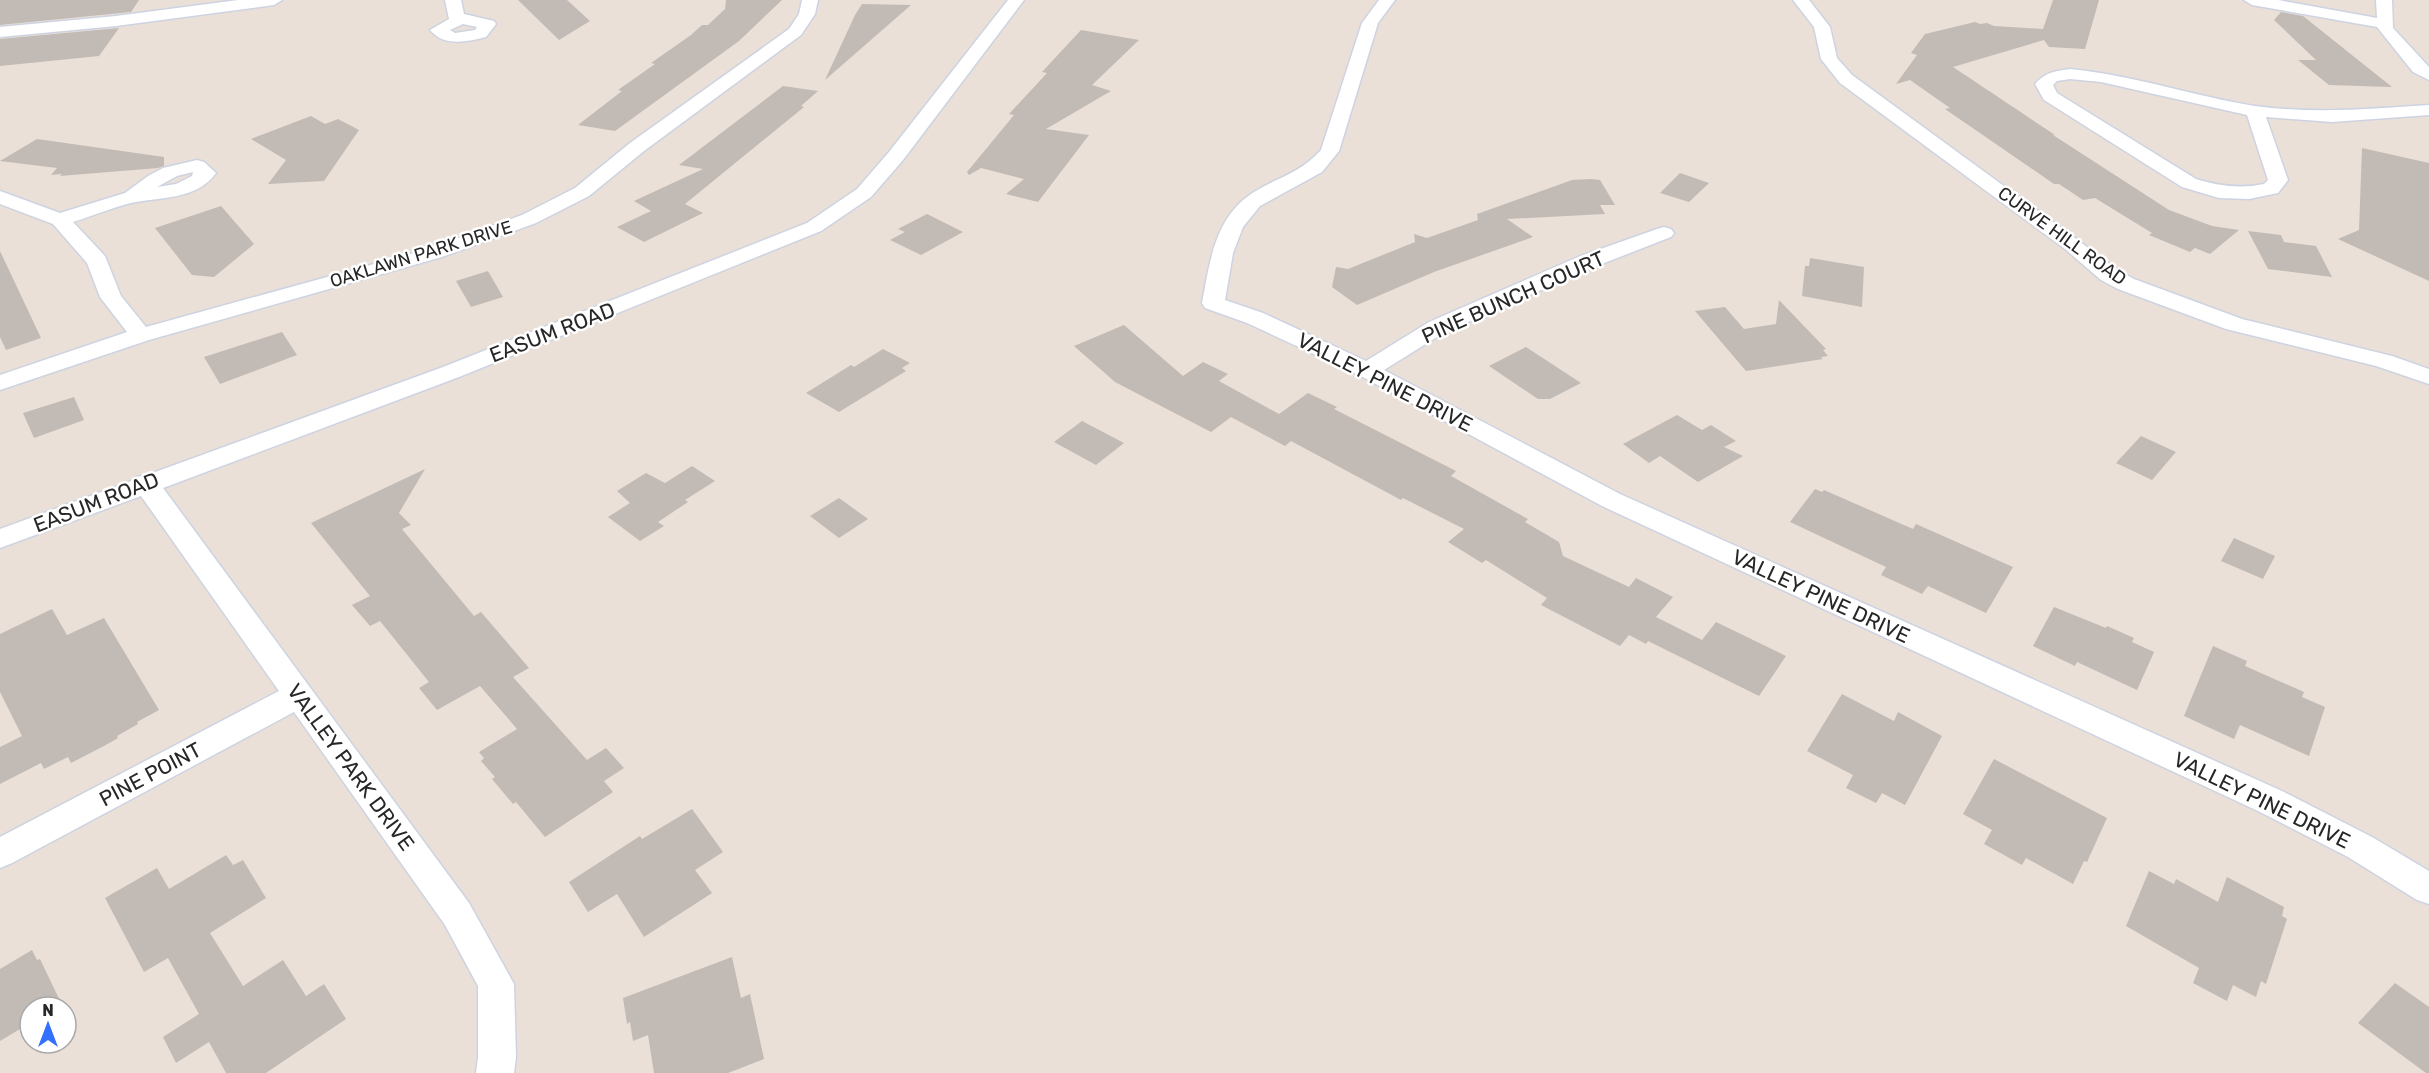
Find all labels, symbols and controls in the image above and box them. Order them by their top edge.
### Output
street label: CURVE HILL ROAD [1994,182,2130,290]
street label: OAKLAWN PARK DRIVE [327,216,515,292]
street label: PINE BUNCH COURT [1418,245,1608,349]
street label: EASUM ROAD [486,297,618,367]
street label: VALLEY PINE DRIVE [1293,327,1477,437]
street label: EASUM ROAD [30,467,162,537]
street label: VALLEY PINE DRIVE [1728,544,1914,648]
street label: VALLEY PARK DRIVE [282,679,420,855]
street label: PINE POINT [95,737,205,811]
street label: VALLEY PINE DRIVE [2170,746,2354,854]
north arrow [18,995,78,1055]
text: N [42,1001,54,1020]

